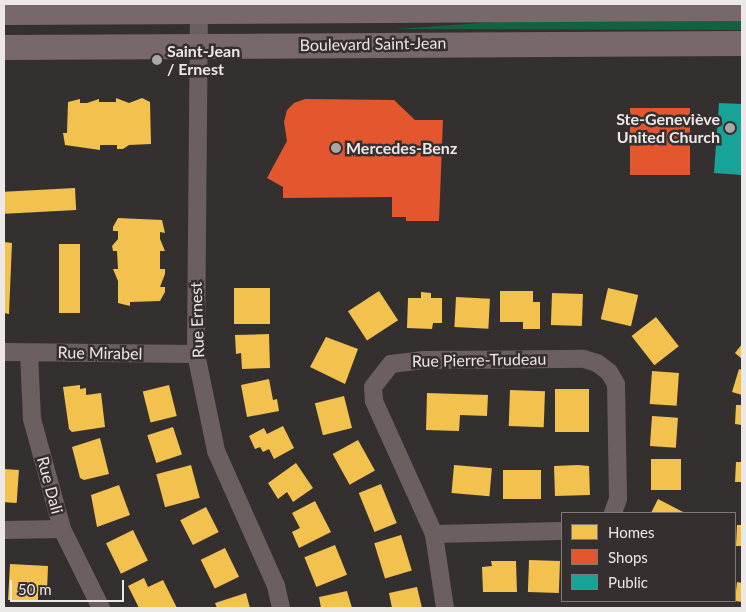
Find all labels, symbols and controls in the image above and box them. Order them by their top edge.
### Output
street label: Boulevard Saint-Jean [300,33,446,55]
place label: Saint-Jean / Ernest [167,41,240,79]
marker: Saint-Jean / Ernest [151,54,163,66]
place label: Ste-Geneviève United Church [616,109,720,147]
marker: Ste-Geneviève United Church [724,122,736,134]
place label: Mercedes-Benz [346,138,457,158]
marker: Mercedes-Benz [330,142,342,154]
street label: Rue Ernest [186,282,208,358]
street label: Rue Mirabel [58,343,142,363]
street label: Rue Pierre-Trudeau [412,349,546,371]
street label: Rue Dali [33,454,67,516]
legend [561,512,736,602]
text: Homes [608,523,654,541]
text: Shops [608,548,648,566]
scale bar [12,570,126,602]
text: Public [608,573,648,591]
text: 50 m [18,580,52,598]

